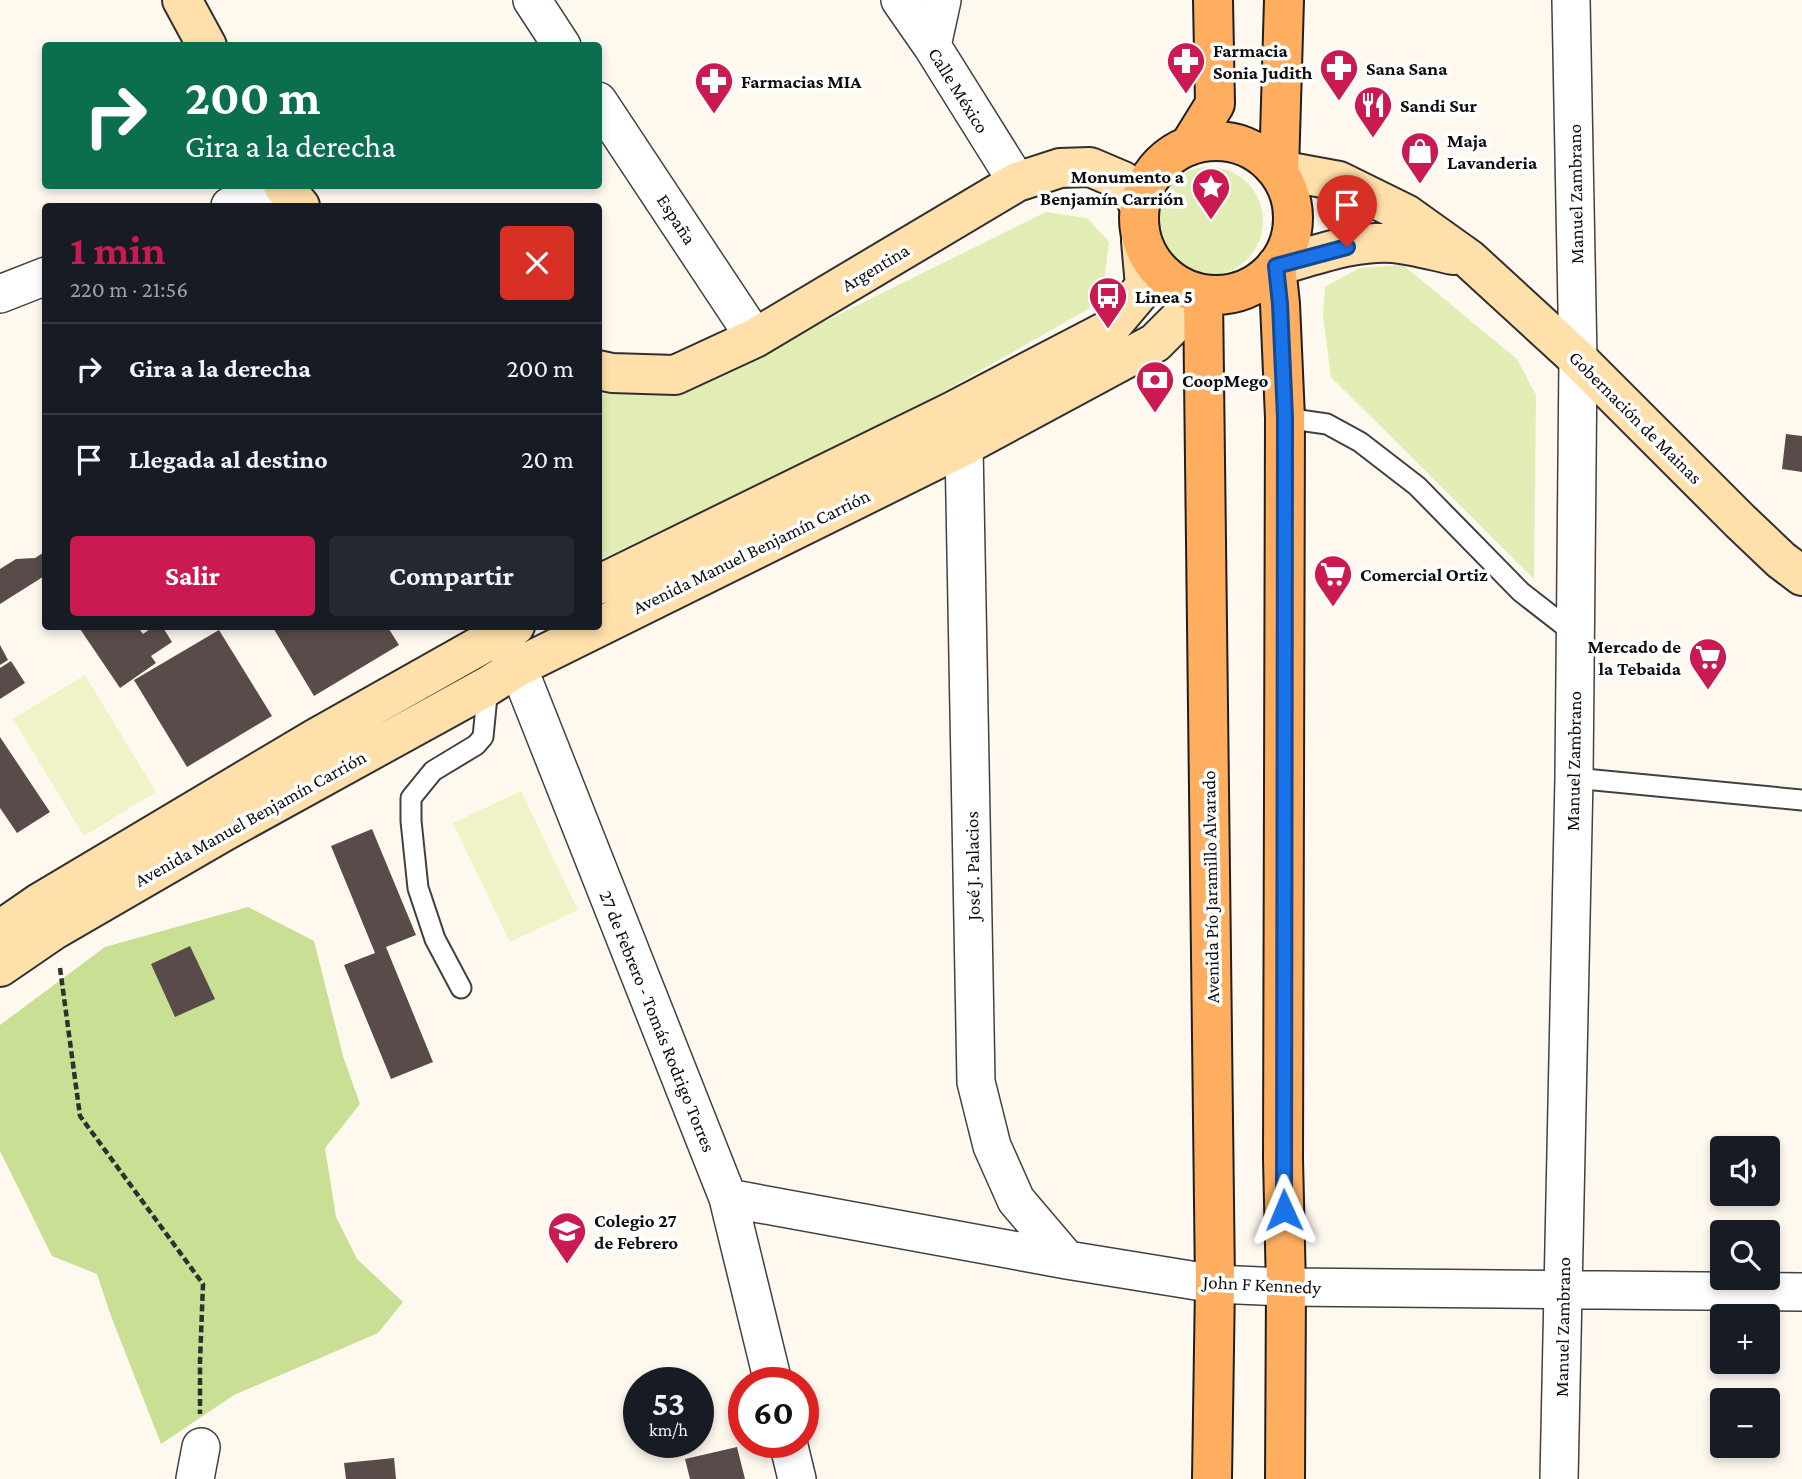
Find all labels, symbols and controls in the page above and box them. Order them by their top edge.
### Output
pharmacy icon: Farmacia Sonia Judith [1165,40,1207,95]
place label: Farmacia Sonia Judith [1213,40,1313,83]
street label: Calle México [924,44,993,137]
pharmacy icon: Sana Sana [1318,47,1360,102]
place label: Sana Sana [1366,58,1448,79]
pharmacy icon: Farmacias MIA [693,60,735,115]
icon: right [70,70,161,161]
text: 200 m [185,70,320,125]
place label: Farmacias MIA [741,71,862,92]
restaurant icon: Sandi Sur [1352,84,1394,139]
place label: Sandi Sur [1400,95,1478,116]
street label: Manuel Zambrano [1564,124,1587,264]
text: Gira a la derecha [185,128,396,164]
shop icon: Maja Lavanderia [1399,130,1441,185]
place label: Maja Lavanderia [1447,130,1538,173]
place label: Monumento a Benjamín Carrión [1040,166,1185,210]
place icon: Monumento a Benjamín Carrión [1190,166,1232,221]
pin [1317,175,1377,247]
icon: arrive [1328,186,1366,224]
street label: España [653,190,701,248]
text: 1 min [70,226,166,273]
button: close [500,226,574,300]
street label: Argentina [838,239,913,296]
bus stop icon: Linea 5 [1087,275,1129,330]
text: 220 m · 21:56 [70,276,188,302]
place label: Linea 5 [1135,286,1193,307]
street label: Gobernación de Mainas [1565,347,1706,488]
icon: right [70,350,108,388]
text: Gira a la derecha [129,354,311,383]
text: 200 m [506,354,574,383]
bank icon: CoopMego [1134,359,1176,414]
place label: CoopMego [1182,370,1269,391]
icon: arrive [70,441,108,479]
text: Llegada al destino [129,445,328,474]
text: 20 m [521,445,574,474]
street label: Avenida Manuel Benjamín Carrión [629,485,874,619]
button: Salir [70,536,315,616]
button: Compartir [329,536,574,616]
supermarket icon: Comercial Ortiz [1312,553,1354,608]
place label: Comercial Ortiz [1360,564,1488,585]
place label: Mercado de la Tebaida [1588,636,1682,679]
supermarket icon: Mercado de la Tebaida [1687,636,1729,691]
street label: Manuel Zambrano [1562,691,1585,831]
street label: Avenida Manuel Benjamín Carrión [131,746,370,892]
street label: Avenida Pío Jaramillo Alvarado [1198,770,1223,1004]
street label: José J. Palacios [961,811,984,923]
street label: 27 de Febrero - Tomás Rodrigo Torres [595,887,720,1155]
map controls [1710,1136,1780,1458]
button: sound [1710,1136,1780,1206]
position arrow [1247,1173,1321,1247]
school or university icon: Colegio 27 de Febrero [546,1210,588,1265]
place label: Colegio 27 de Febrero [594,1210,678,1253]
button: search [1710,1220,1780,1290]
street label: Manuel Zambrano [1551,1257,1574,1397]
street label: John F Kennedy [1200,1271,1322,1298]
button: + [1710,1304,1780,1374]
speed limit sign: 60 [728,1367,819,1458]
text: 53 [652,1384,685,1423]
button: − [1710,1388,1780,1458]
text: km/h [649,1420,688,1440]

